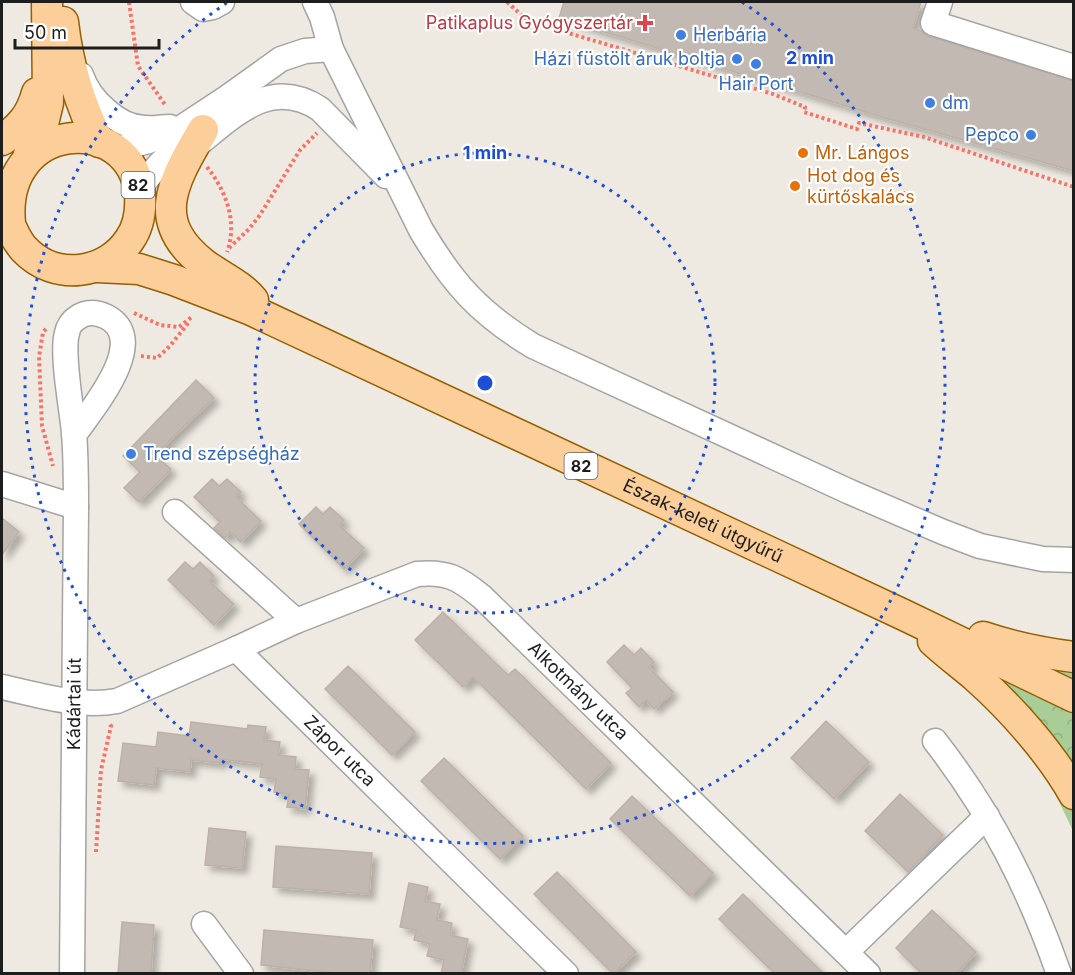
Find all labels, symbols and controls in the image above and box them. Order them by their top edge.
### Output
scale bar [15,12,159,50]
place label: Patikaplus Gyógyszertár [426,12,633,33]
marker: Patikaplus Gyógyszertár [638,16,652,30]
text: 50 m [24,22,67,43]
place label: Herbária [693,24,767,45]
marker: Herbária [674,28,688,42]
text: 2 min [786,47,834,68]
place label: Házi füstölt áruk boltja [534,48,725,69]
marker: Házi füstölt áruk boltja [730,52,744,66]
marker: Hair Port [749,57,763,71]
place label: Hair Port [719,73,794,94]
place label: dm [942,92,969,113]
marker: dm [923,96,937,110]
place label: Pepco [965,124,1019,145]
marker: Pepco [1024,128,1038,142]
text: 1 min [463,142,507,163]
place label: Mr. Lángos [815,142,909,163]
marker: Mr. Lángos [796,146,810,160]
place label: Hot dog és kürtőskalács [807,165,915,207]
road number: 82 [122,172,154,198]
marker: Hot dog és kürtőskalács [788,179,802,193]
centre of rings [475,373,495,393]
place label: Trend szépségház [143,443,300,464]
marker: Trend szépségház [124,447,138,461]
road number: 82 [564,453,598,479]
street label: Észak-keleti útgyűrű [620,473,786,567]
street label: Alkotmány utca [524,637,633,744]
street label: Kádártai út [63,658,85,750]
street label: Zápor utca [300,711,380,790]

